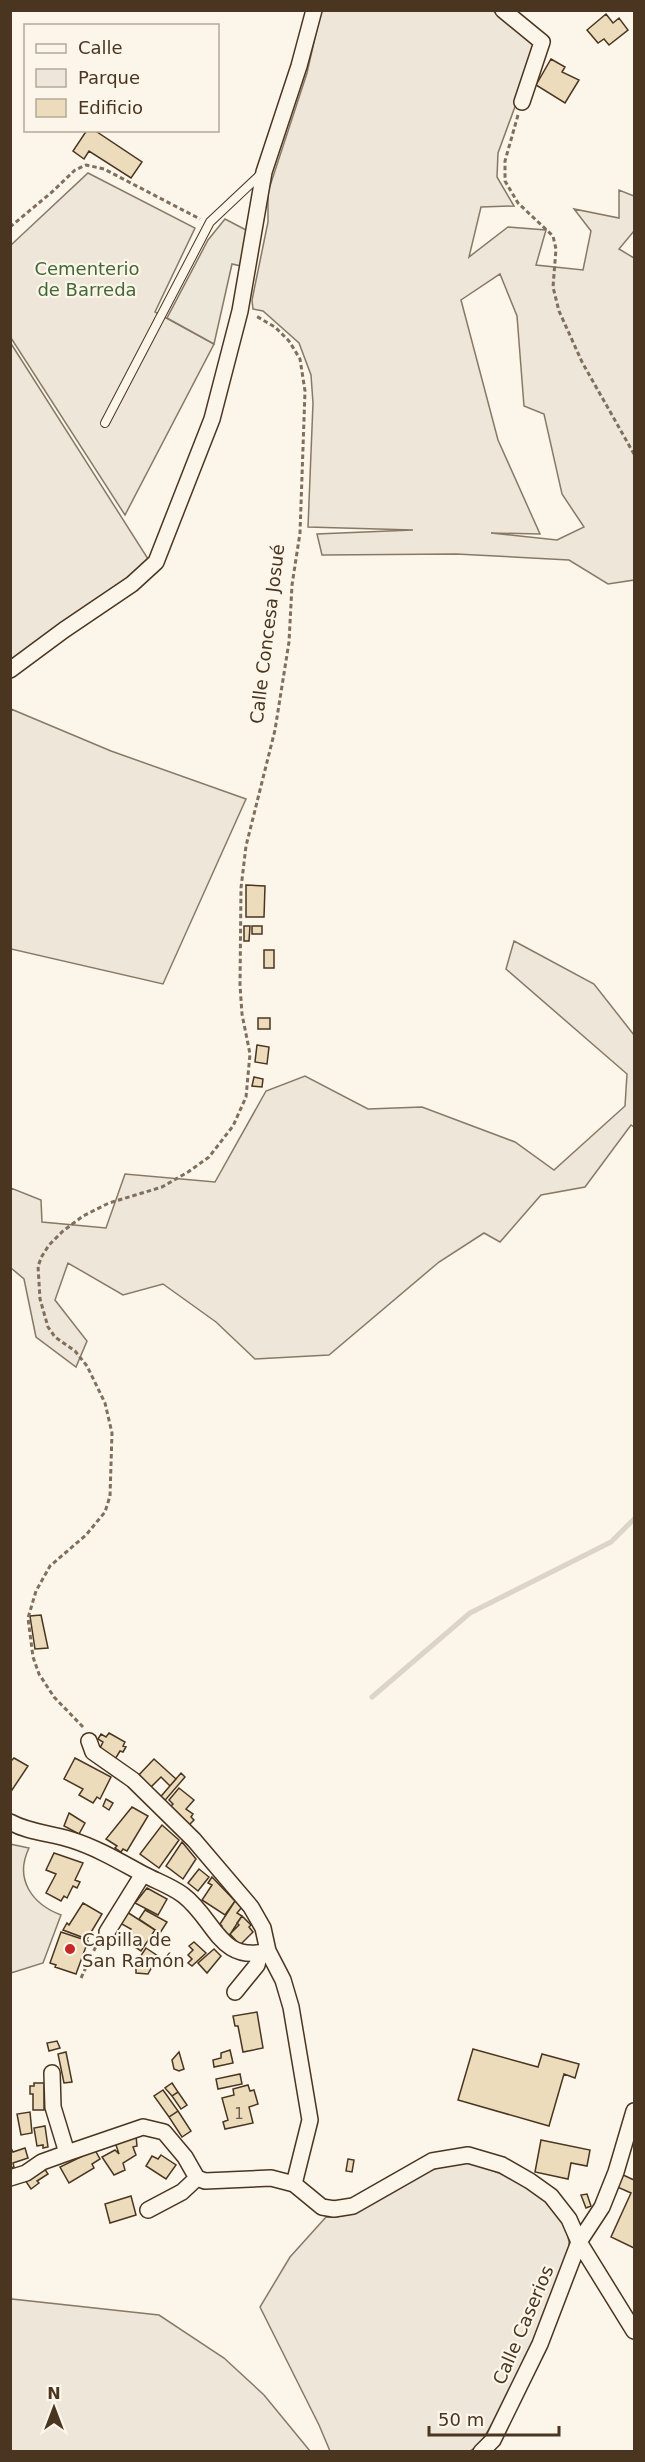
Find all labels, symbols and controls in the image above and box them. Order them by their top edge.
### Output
legend [24,24,219,132]
text: Calle [78,37,123,58]
text: Parque [78,67,140,88]
text: Edificio [78,97,143,118]
park label: Cementerio de Barreda [34,258,140,300]
street label: Calle Concesa Josué [246,543,288,725]
place label: Capilla de San Ramón [82,1929,185,1971]
marker: Capilla de San Ramón [63,1942,77,1956]
house number: 1 [234,2105,244,2123]
street label: Calle Caserios [488,2262,558,2388]
north arrow [24,2378,84,2438]
text: N [47,2384,61,2403]
scale bar [429,2399,560,2437]
text: 50 m [438,2409,484,2430]

